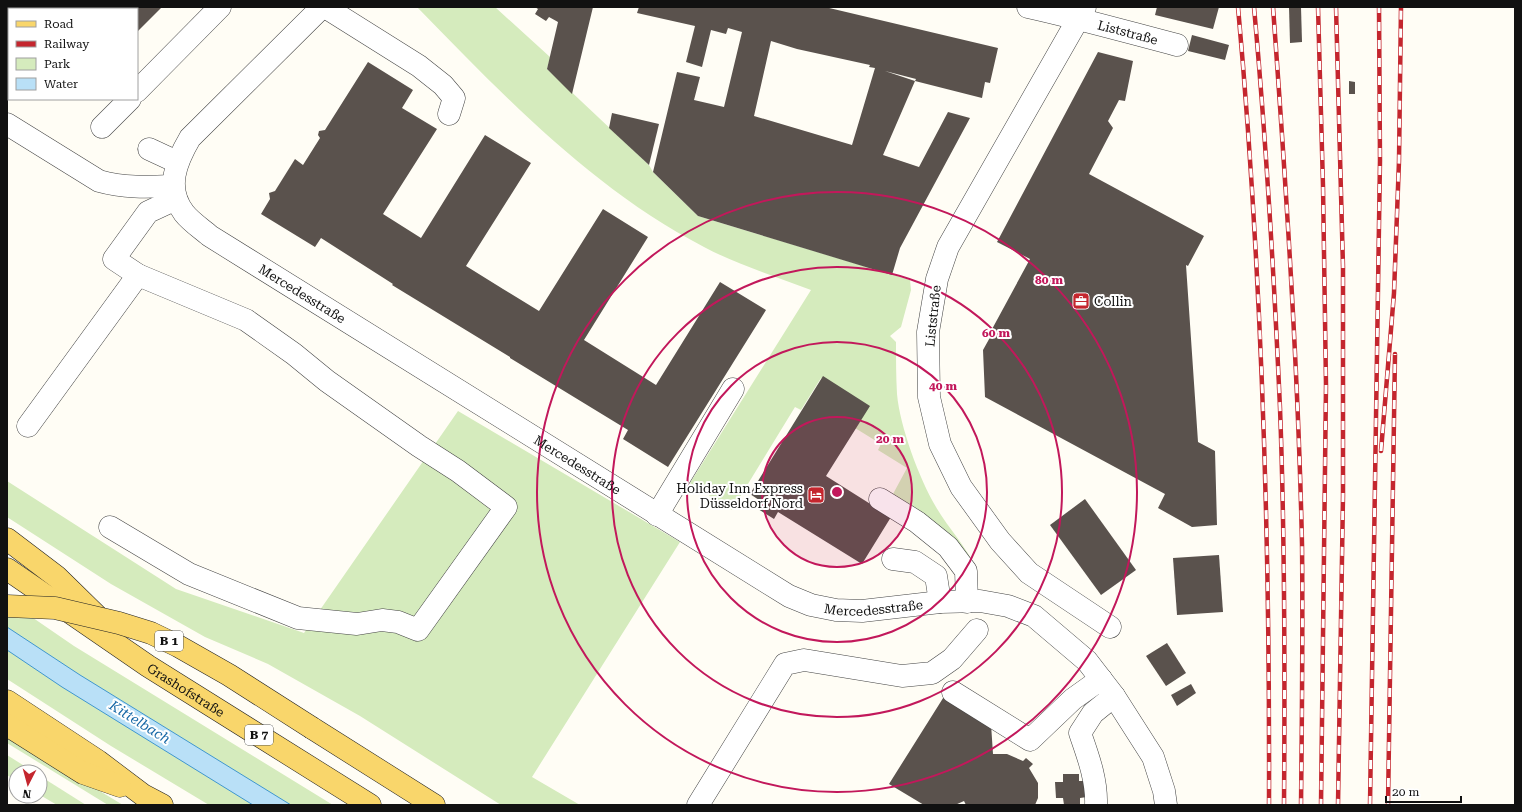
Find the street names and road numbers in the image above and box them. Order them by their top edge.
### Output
street label: Liststraße [1096,17,1160,47]
street label: Mercedesstraße [256,261,348,326]
street label: Liststraße [922,284,944,348]
street label: Mercedesstraße [531,432,624,497]
street label: Mercedesstraße [823,597,924,619]
road number: B 1 [155,631,183,651]
street label: Grashofstraße [145,660,227,720]
road number: B 7 [245,725,273,745]

